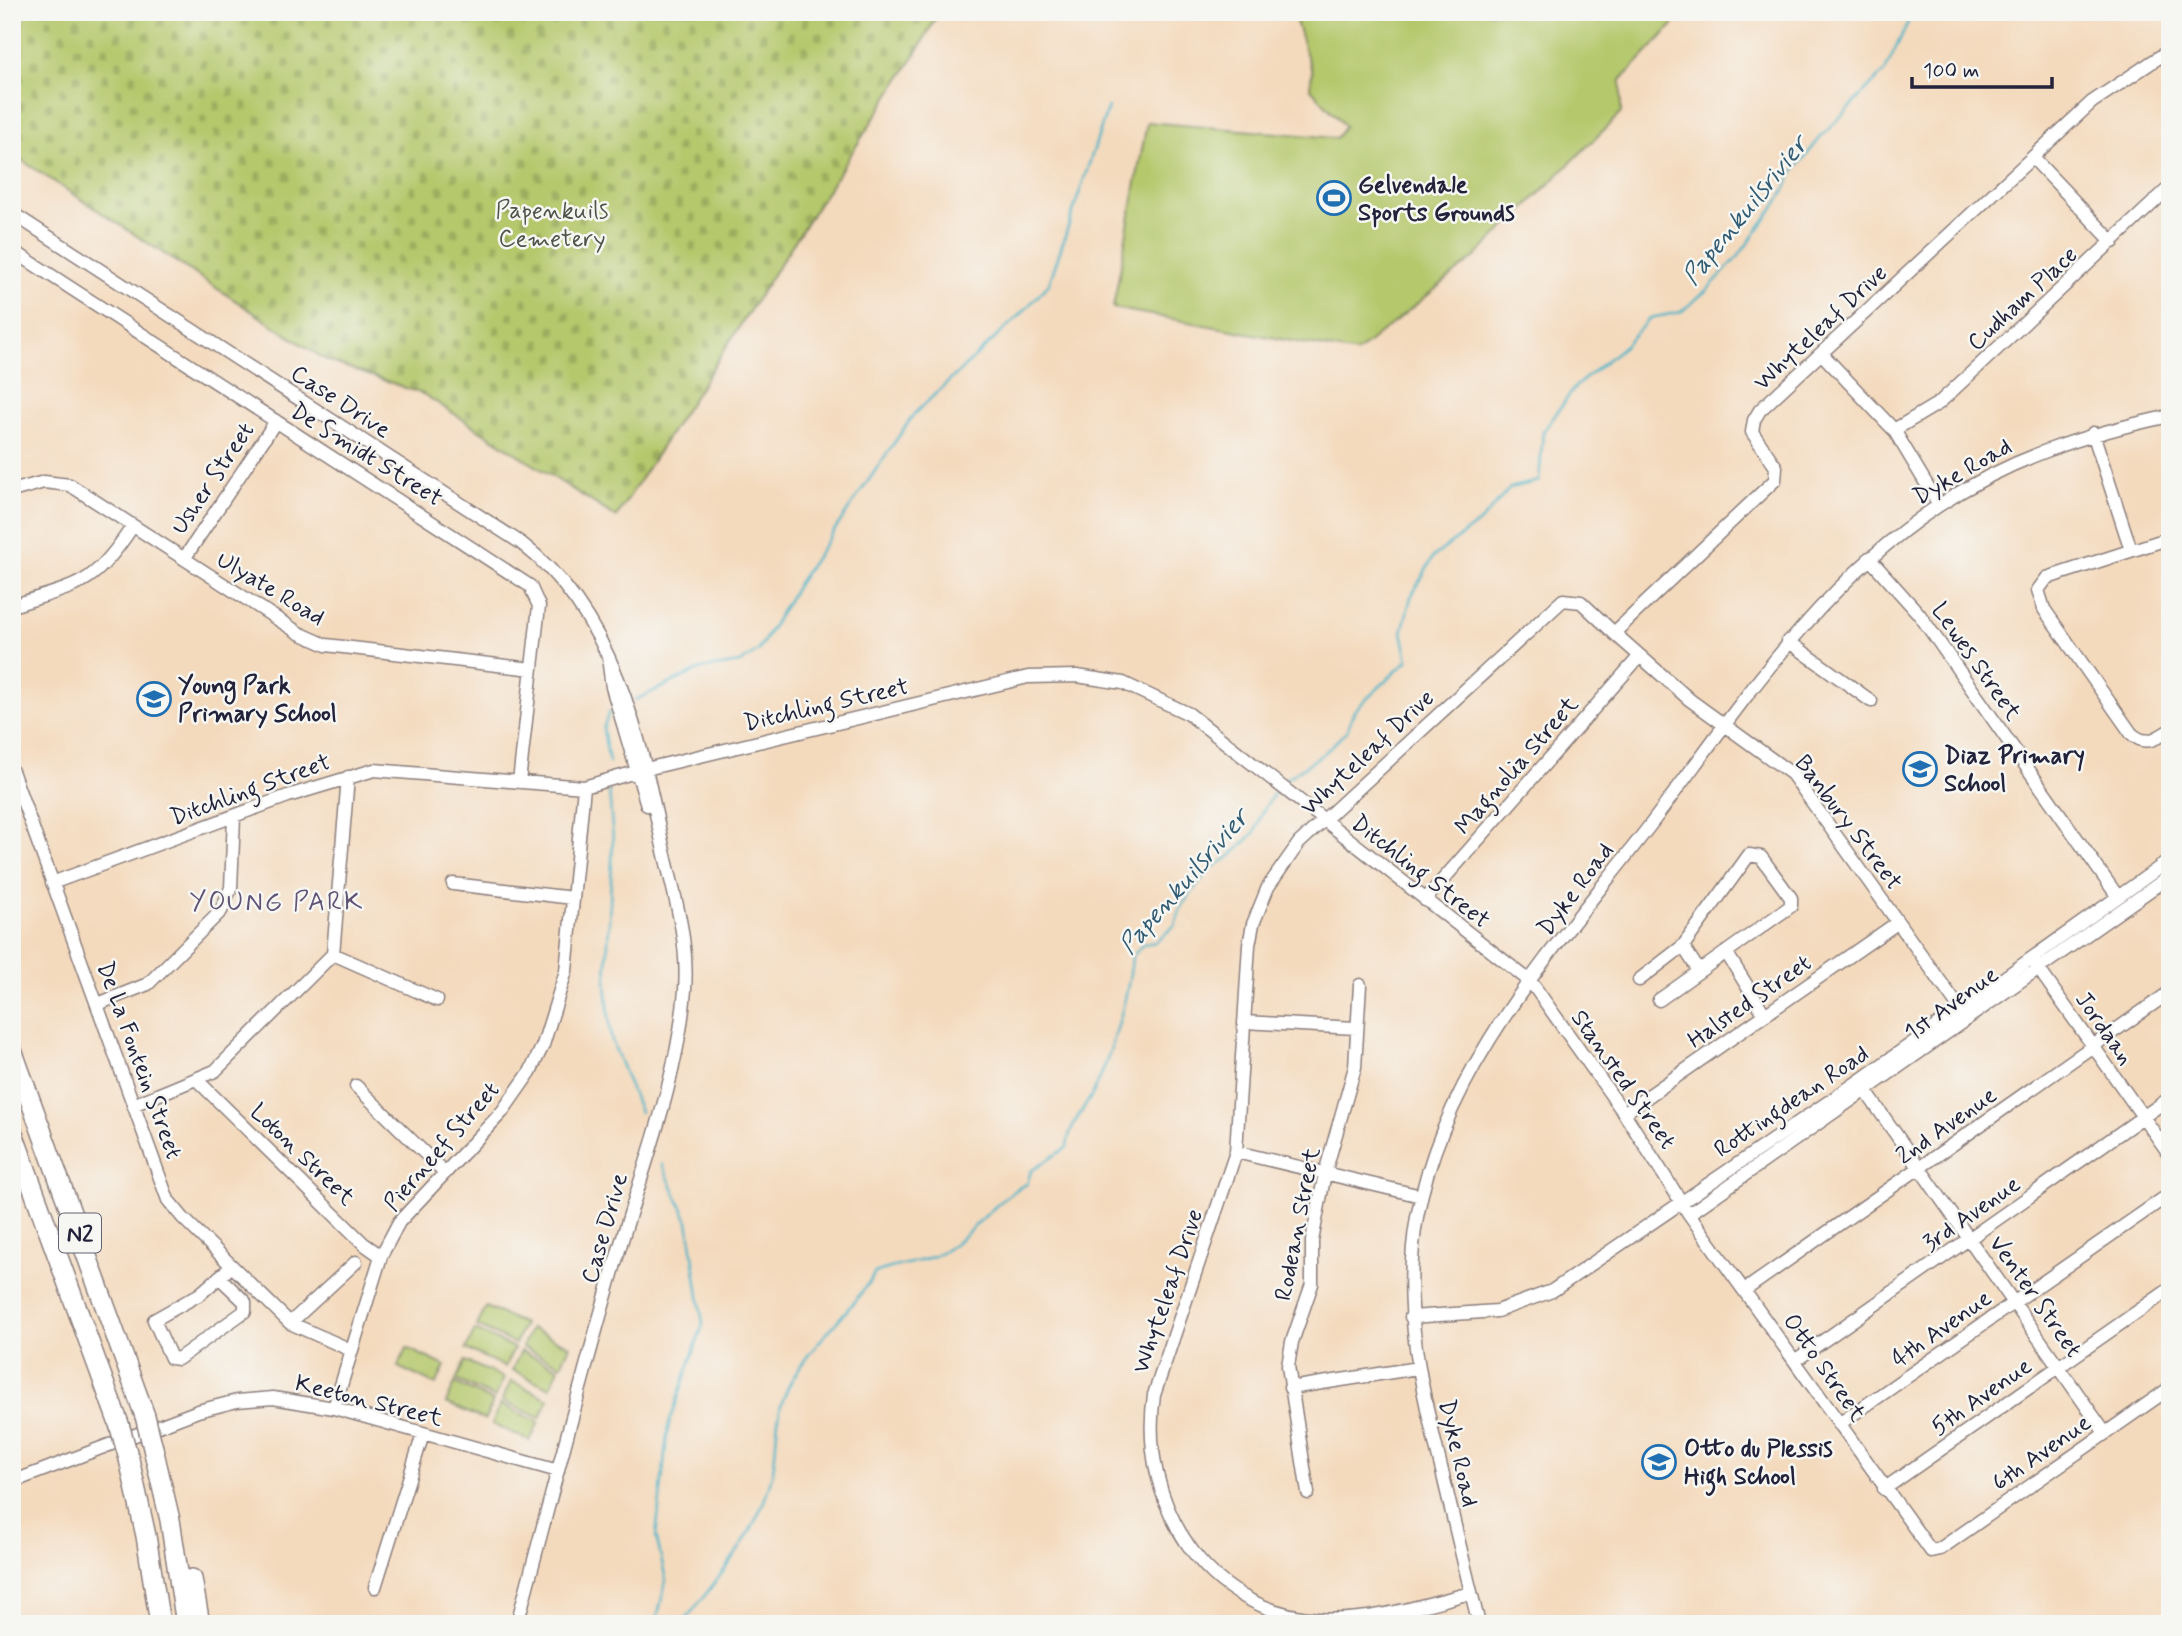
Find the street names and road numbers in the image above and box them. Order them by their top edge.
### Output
street label: Cudham Place [1961,240,2085,358]
street label: Whyteleaf Drive [1748,258,1894,398]
street label: Case Drive [284,358,396,446]
street label: De Smidt Street [284,396,448,514]
street label: Usher Street [164,417,262,541]
street label: Dyke Road [1908,432,2018,513]
street label: Ulyate Road [210,545,330,634]
street label: Lewes Street [1924,597,2028,727]
street label: Ditchling Street [741,671,912,742]
street label: Whyteleaf Drive [1295,683,1441,823]
street label: Magnolia Street [1448,690,1588,844]
street label: Ditchling Street [166,747,336,837]
street label: Banbury Street [1787,749,1909,897]
street label: Ditchling Street [1342,808,1496,939]
street label: Dyke Road [1531,837,1621,943]
street label: Halsted Street [1682,948,1818,1056]
street label: De La Fontein Street [88,957,189,1164]
street label: 1st Avenue [1899,960,2005,1049]
street label: Jordaan [2067,986,2140,1072]
street label: Stansted Street [1563,1004,1682,1156]
street label: Rottingdean Road [1708,1039,1877,1168]
street label: Pierneef Street [377,1076,507,1218]
street label: 2nd Avenue [1890,1080,2003,1172]
street label: Loton Street [243,1097,361,1213]
street label: Rodean Street [1268,1145,1329,1304]
street label: 3rd Avenue [1917,1169,2027,1259]
street label: Case Drive [575,1170,636,1287]
street label: Whyteleaf Drive [1126,1205,1211,1378]
road number: N2 [59,1214,101,1252]
street label: Venter Street [1981,1230,2088,1364]
street label: 4th Avenue [1886,1283,1998,1375]
street label: Otto Street [1775,1308,1872,1428]
street label: 5th Avenue [1925,1351,2039,1443]
street label: Keeton Street [292,1368,445,1435]
street label: Dyke Road [1430,1397,1485,1510]
street label: 6th Avenue [1986,1408,2098,1499]

